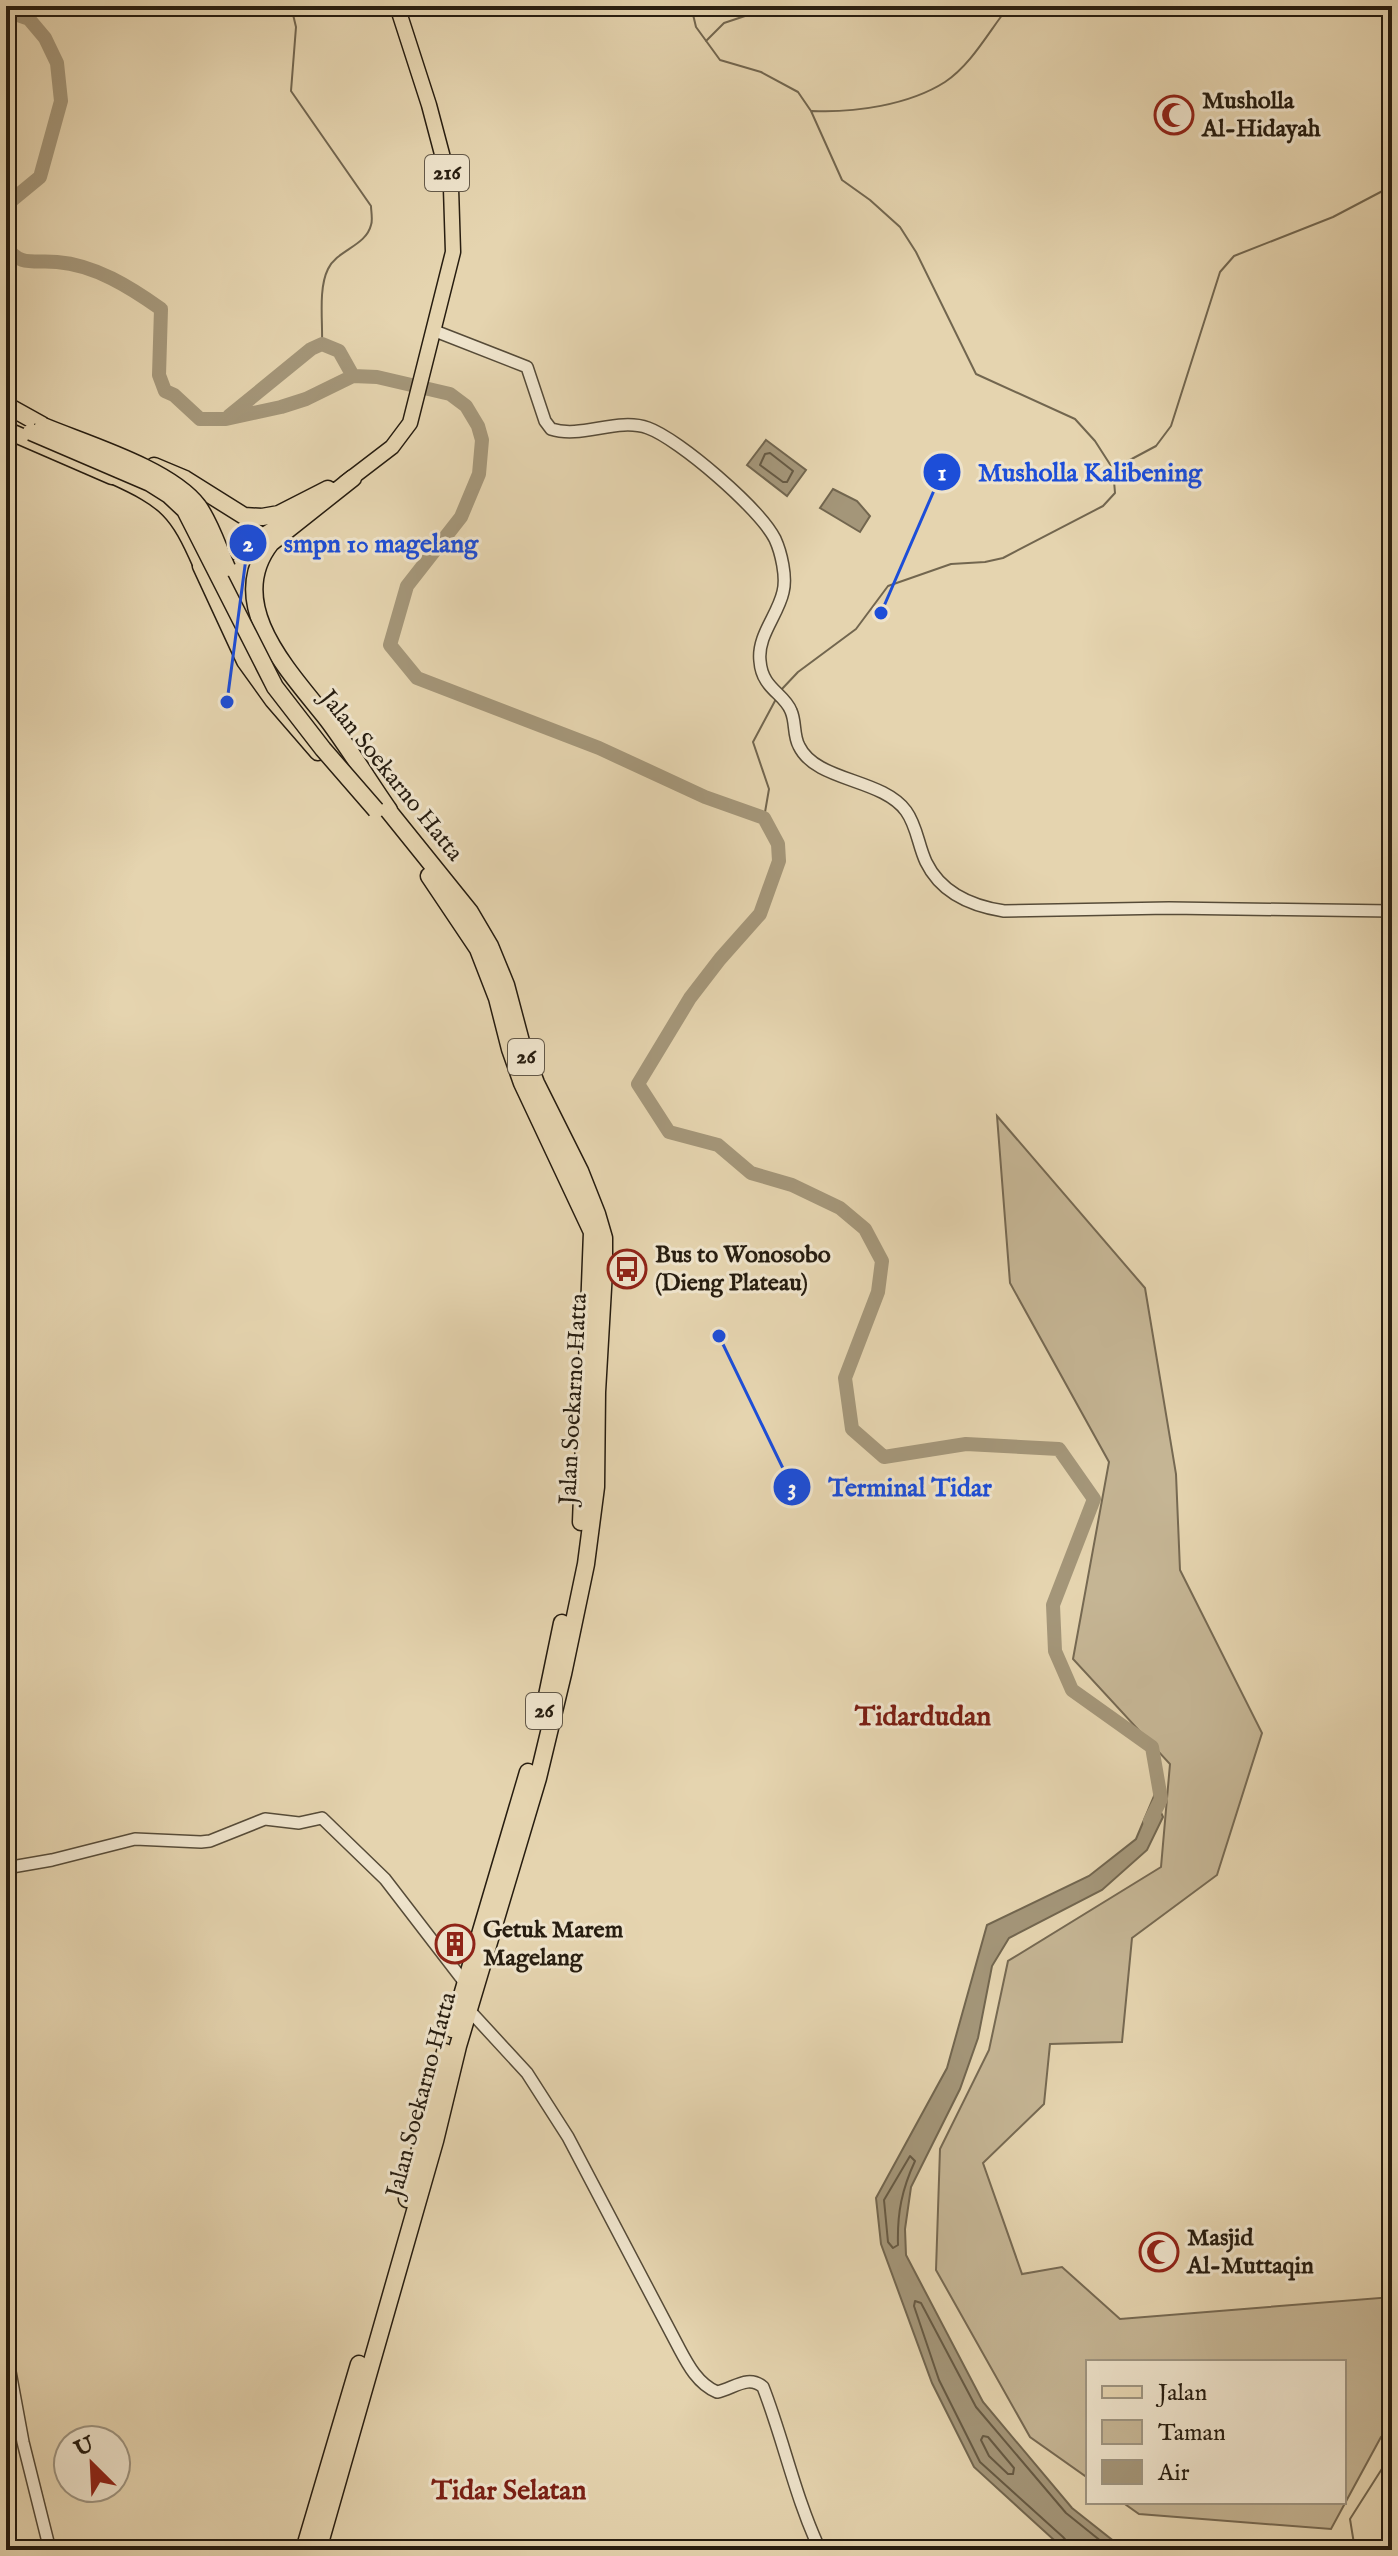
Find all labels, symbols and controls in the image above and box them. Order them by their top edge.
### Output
place label: Musholla Al-Hidayah [1201,86,1321,145]
mosque icon: Musholla Al-Hidayah [1153,94,1195,136]
road number: 216 [425,155,469,191]
callout: Musholla Kalibening [922,447,1218,497]
text: Musholla Kalibening [978,457,1203,490]
text: 1 [938,458,947,489]
callout: smpn 10 magelang [228,518,495,568]
text: smpn 10 magelang [284,528,479,561]
text: 2 [242,529,254,560]
street label: Jalan Soekarno Hatta [310,682,470,868]
road number: 26 [508,1039,544,1075]
place label: Bus to Wonosobo (Dieng Plateau) [655,1240,831,1299]
bus stop icon: Bus to Wonosobo (Dieng Plateau) [606,1248,648,1290]
street label: Jalan Soekarno Hatta [553,1292,595,1508]
callout: Terminal Tidar [772,1462,1008,1512]
text: Terminal Tidar [827,1472,992,1505]
text: 3 [788,1473,796,1504]
road number: 26 [526,1693,562,1729]
district label: Tidardudan [854,1700,991,1735]
place label: Getuk Marem Magelang [483,1915,624,1974]
building icon: Getuk Marem Magelang [434,1923,476,1965]
street label: Jalan Soekarno Hatta [379,1988,465,2204]
place label: Masjid Al-Muttaqin [1186,2223,1314,2282]
mosque icon: Masjid Al-Muttaqin [1138,2231,1180,2273]
legend [1086,2360,1346,2504]
text: Jalan [1155,2378,1207,2409]
text: Taman [1158,2418,1226,2449]
north arrow [52,2424,132,2504]
text: U [70,2430,100,2465]
text: Air [1157,2458,1190,2489]
district label: Tidar Selatan [431,2474,586,2509]

